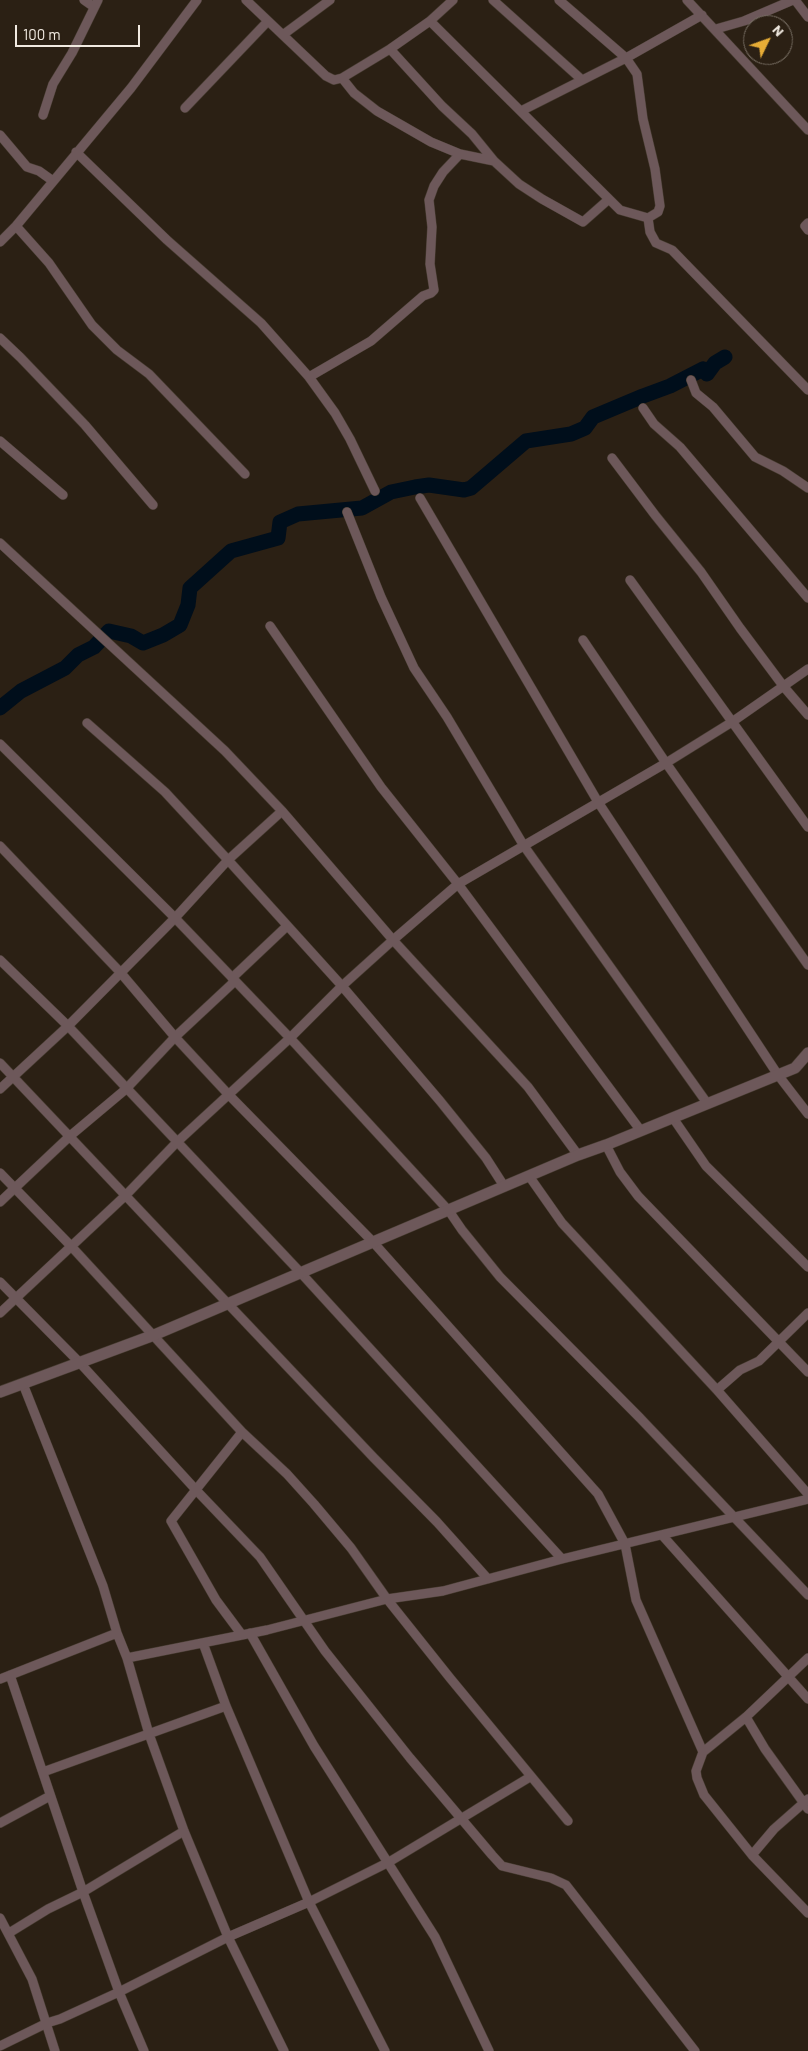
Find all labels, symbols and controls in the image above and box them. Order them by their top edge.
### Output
scale bar [18,15,142,47]
north arrow [743,15,793,65]
text: N [769,21,788,39]
text: 100 m [23,25,61,43]

